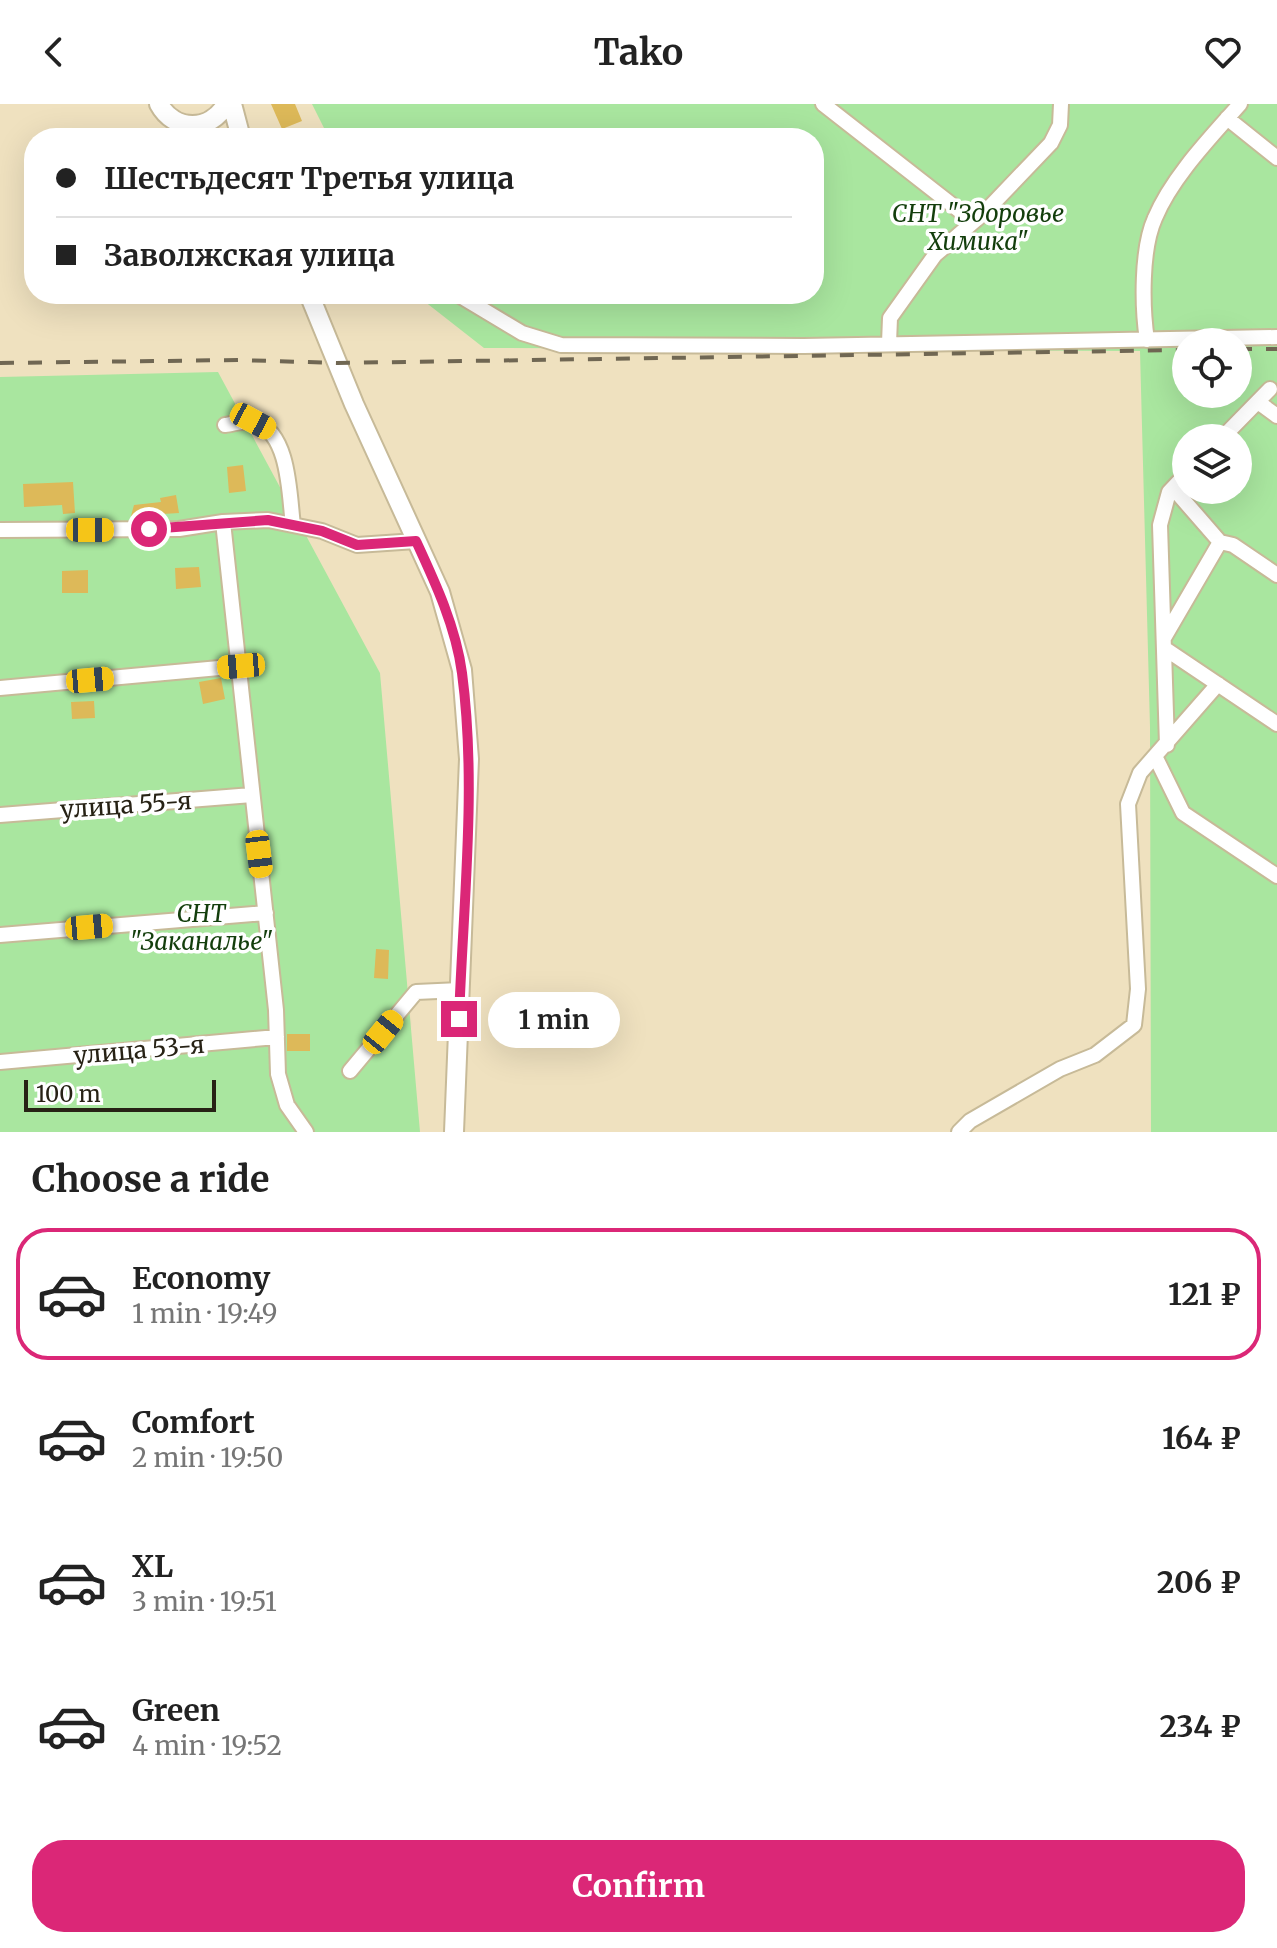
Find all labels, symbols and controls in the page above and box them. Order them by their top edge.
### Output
icon: back [32,30,76,74]
text: Tako [594,30,683,75]
icon: heart [1201,30,1245,74]
text: Шестьдесят Третья улица [104,159,514,197]
park label: СНТ "Здоровье Химика" [892,198,1064,257]
text: Заволжская улица [104,236,395,274]
map controls [1172,328,1252,504]
button: locate [1172,328,1252,408]
car [226,399,280,443]
button: layers [1172,424,1252,504]
route start [131,511,167,547]
car [66,518,114,542]
car [216,652,266,680]
car [65,666,115,694]
street label: улица 55-я [59,785,193,825]
car [244,829,274,879]
park label: СНТ "Заканалье" [129,898,273,957]
car [64,913,114,941]
callout: 1 min [487,991,619,1047]
route end [441,1001,477,1037]
text: 1 min [519,1003,589,1036]
car [359,1006,407,1058]
street label: улица 53-я [72,1029,206,1071]
scale bar [24,1076,216,1112]
text: 100 m [36,1080,101,1108]
text: Choose a ride [32,1157,269,1202]
icon: car [36,1258,108,1330]
text: Economy [132,1259,270,1297]
text: 121 ₽ [1168,1275,1241,1313]
text: 1 min · 19:49 [132,1297,278,1330]
icon: car [36,1402,108,1474]
text: Comfort [132,1403,255,1441]
text: 164 ₽ [1162,1419,1241,1457]
text: 2 min · 19:50 [132,1441,283,1474]
icon: car [36,1546,108,1618]
text: XL [132,1547,173,1585]
text: 206 ₽ [1157,1563,1241,1601]
text: 3 min · 19:51 [132,1585,277,1618]
icon: car [36,1690,108,1762]
text: Green [132,1691,220,1729]
text: 234 ₽ [1159,1707,1241,1745]
text: 4 min · 19:52 [132,1729,282,1762]
button: Confirm [32,1840,1245,1932]

